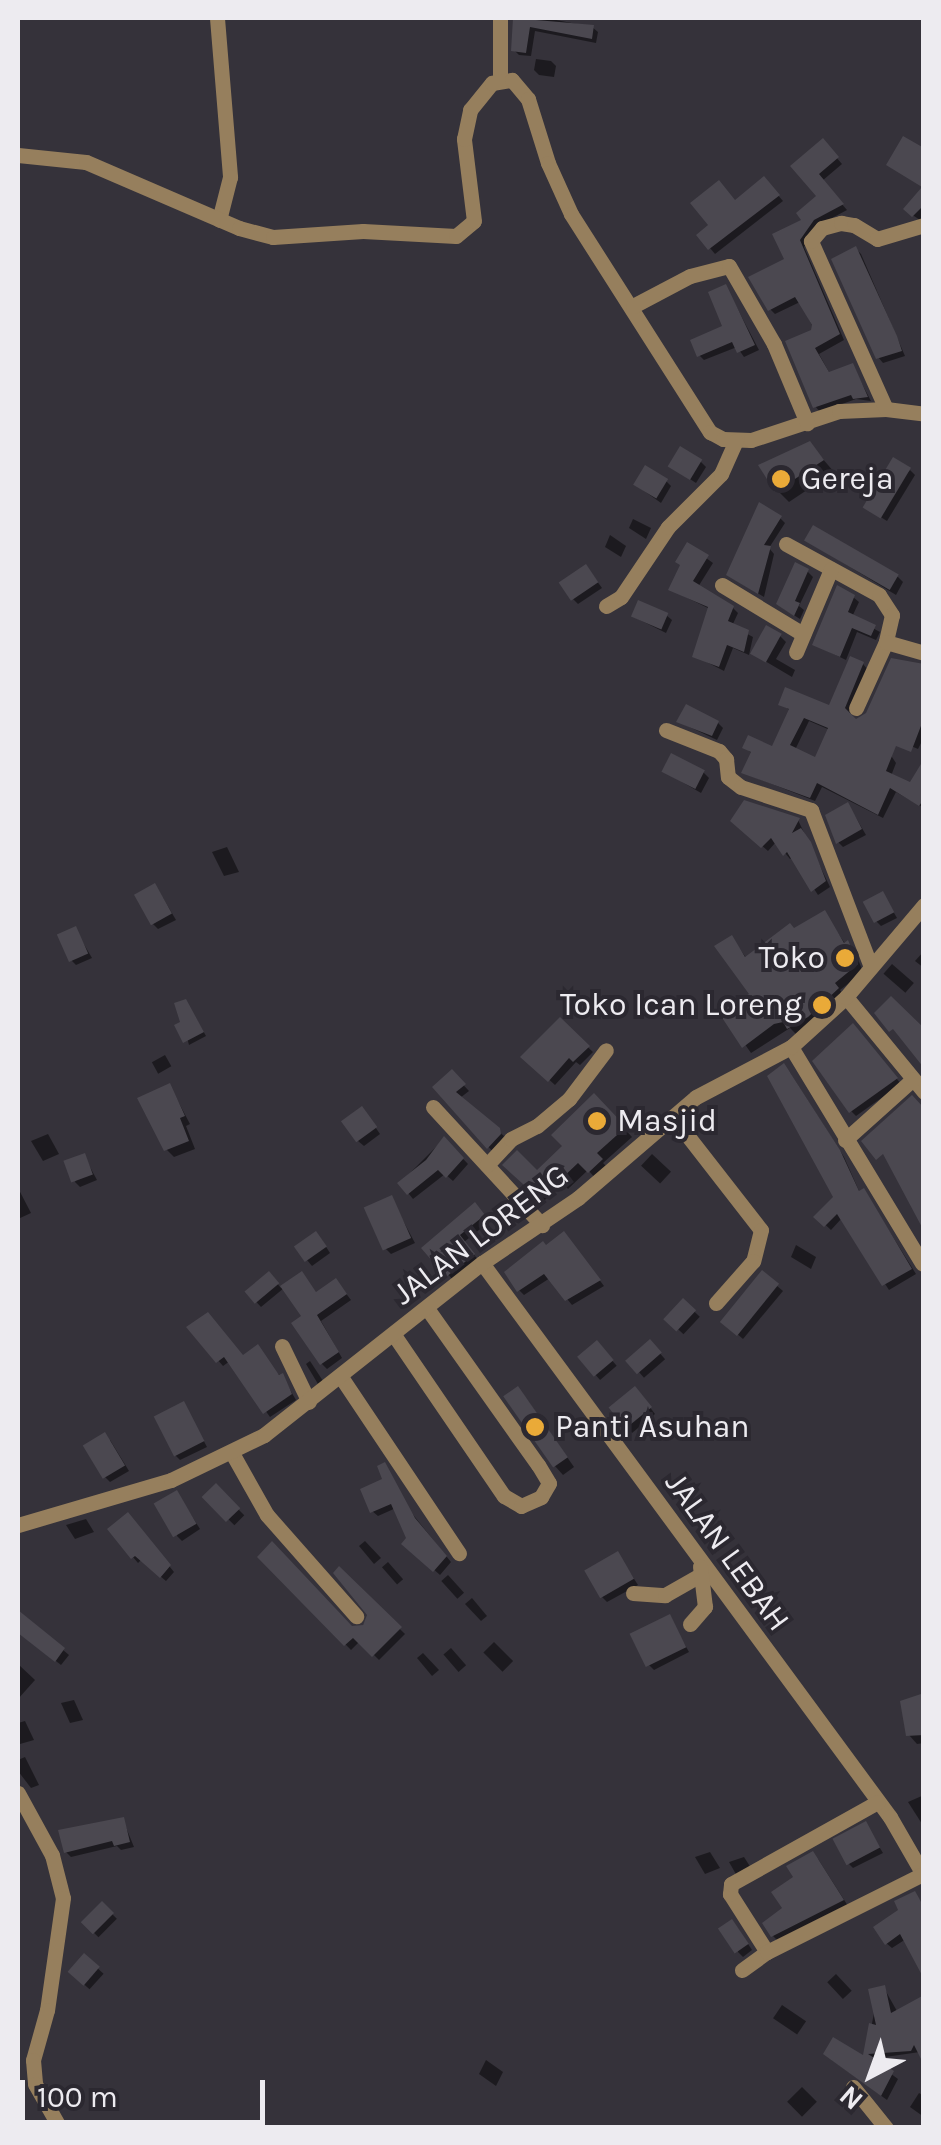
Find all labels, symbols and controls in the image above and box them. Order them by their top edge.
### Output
place label: Gereja [801,460,894,498]
marker: Gereja [770,468,792,490]
place label: Toko [759,939,825,977]
marker: Toko [834,947,856,969]
place label: Toko Ican Loreng [560,986,802,1024]
marker: Toko Ican Loreng [811,994,833,1016]
place label: Masjid [617,1102,717,1140]
marker: Masjid [586,1110,608,1132]
street label: JALAN LORENG [386,1157,576,1313]
place label: Panti Asuhan [555,1408,750,1446]
marker: Panti Asuhan [524,1416,546,1438]
street label: JALAN LEBAH [657,1465,797,1639]
north arrow [821,2025,921,2125]
scale bar [25,2060,270,2122]
text: 100 m [37,2079,118,2115]
text: N [833,2079,869,2117]

